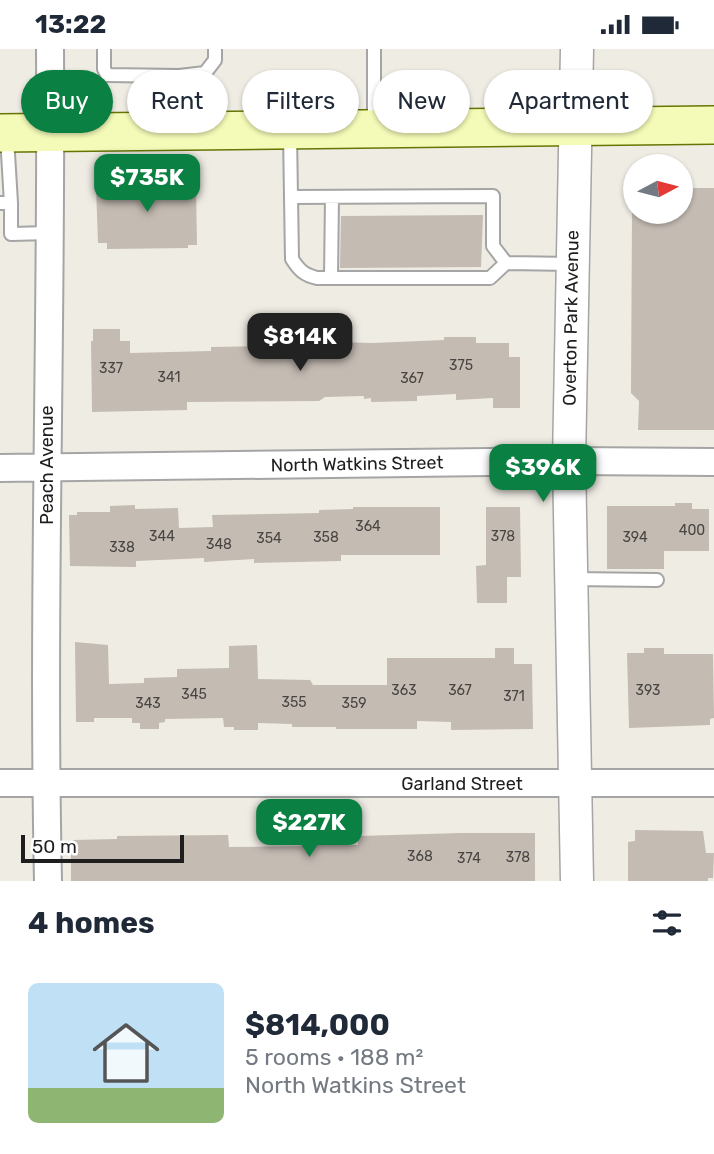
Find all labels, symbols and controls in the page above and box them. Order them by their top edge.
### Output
text: 13:22 [35,9,106,40]
chip: Buy [21,70,113,133]
chip: Rent [127,70,228,133]
chip: Filters [242,70,359,133]
chip: New [373,70,470,133]
chip: Apartment [484,70,653,133]
north arrow [623,154,693,224]
map controls [623,154,693,224]
pin: $735K [98,155,196,214]
text: $735K [110,163,184,191]
street label: Overton Park Avenue [558,230,584,406]
pin: $814K [251,313,349,373]
text: $814K [263,322,337,350]
house number: 375 [449,357,473,374]
house number: 337 [99,360,123,377]
house number: 341 [158,369,180,386]
house number: 367 [400,370,424,387]
street label: Peach Avenue [36,405,58,525]
pin: $396K [494,445,592,504]
street label: North Watkins Street [270,451,444,477]
text: $396K [505,453,581,481]
house number: 364 [355,518,381,535]
house number: 400 [679,522,705,539]
house number: 344 [149,528,175,545]
house number: 378 [491,528,515,545]
house number: 358 [313,529,339,546]
house number: 394 [622,529,648,546]
house number: 354 [256,530,282,547]
house number: 348 [206,536,232,553]
house number: 338 [109,539,135,556]
house number: 363 [391,682,417,699]
house number: 367 [448,682,472,699]
house number: 393 [636,682,660,699]
house number: 345 [181,686,207,703]
house number: 371 [503,688,525,705]
house number: 355 [281,694,307,711]
house number: 343 [135,695,161,712]
house number: 359 [341,695,367,712]
street label: Garland Street [401,773,523,795]
pin: $227K [260,799,358,859]
text: $227K [272,808,346,836]
scale bar [21,832,184,864]
text: 50 m [32,835,77,858]
house number: 368 [407,848,433,865]
house number: 378 [506,849,530,866]
house number: 374 [457,850,481,867]
icon: filters [648,904,686,942]
text: 4 homes [28,905,155,941]
text: $814,000 [245,1007,390,1043]
icon: home [84,1011,168,1095]
text: 5 rooms · 188 m² [245,1043,423,1071]
text: North Watkins Street [245,1071,466,1099]

